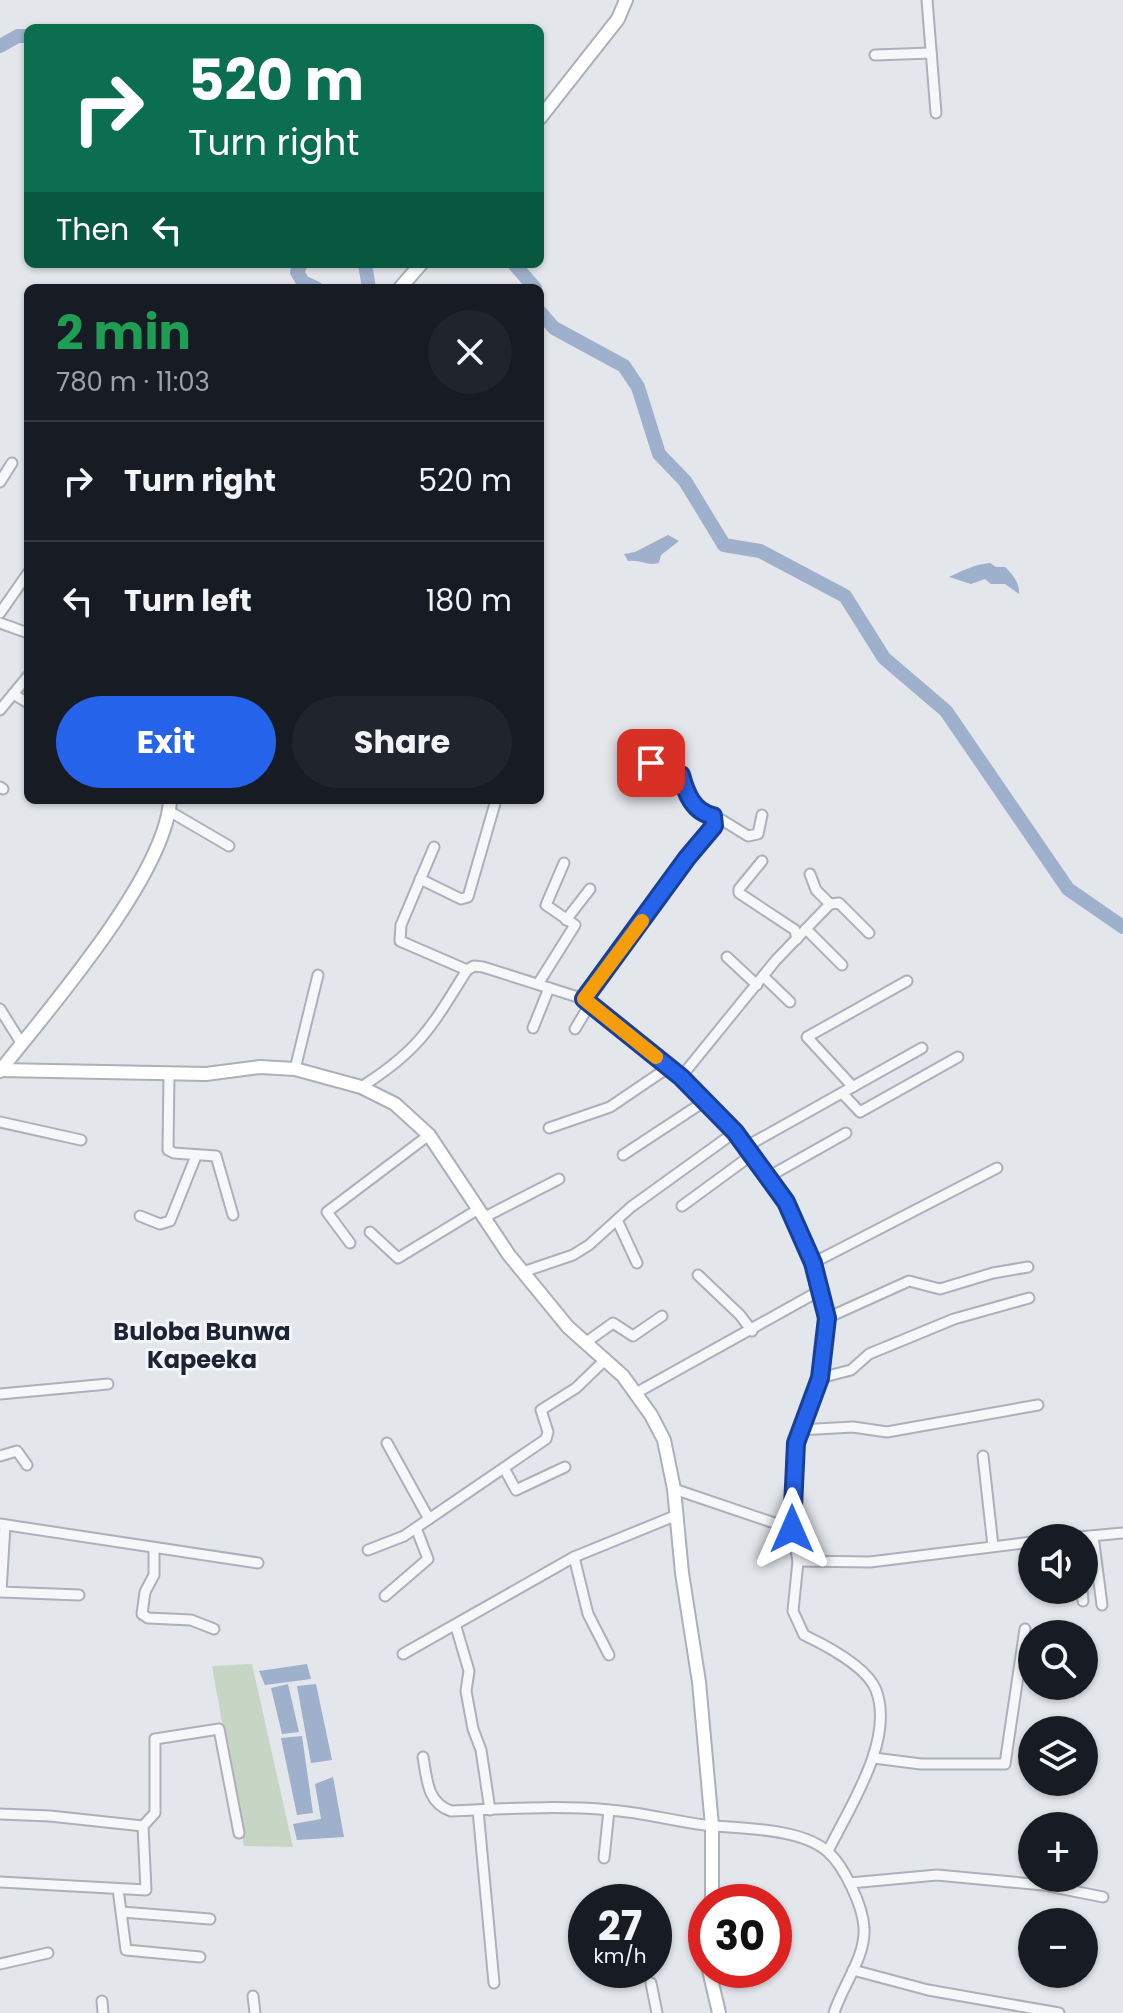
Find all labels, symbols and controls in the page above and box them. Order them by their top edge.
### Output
text: 520 m [188,41,364,120]
icon: right [56,56,160,160]
text: Turn right [188,117,359,168]
text: Then [56,208,129,251]
icon: left [145,208,189,252]
text: 2 min [56,299,191,366]
button: close [428,310,512,394]
text: 780 m · 11:03 [56,364,210,400]
icon: right [56,459,100,503]
text: Turn right [124,459,276,502]
text: 520 m [418,459,512,502]
icon: left [56,579,100,623]
text: Turn left [124,579,252,622]
text: 180 m [426,579,512,622]
button: Exit [56,696,276,788]
button: Share [292,696,512,788]
pin [617,729,685,797]
icon: arrive [629,741,673,785]
district label: Buloba Bunwa Kapeeka [113,1315,291,1376]
position arrow [750,1487,834,1571]
map controls [1018,1524,1098,1988]
button: sound [1018,1524,1098,1604]
button: search [1018,1620,1098,1700]
button: layers [1018,1716,1098,1796]
button: + [1018,1812,1098,1892]
speed limit sign: 30 [688,1884,792,1988]
text: 27 [598,1898,642,1954]
button: − [1018,1908,1098,1988]
text: km/h [593,1942,647,1970]

